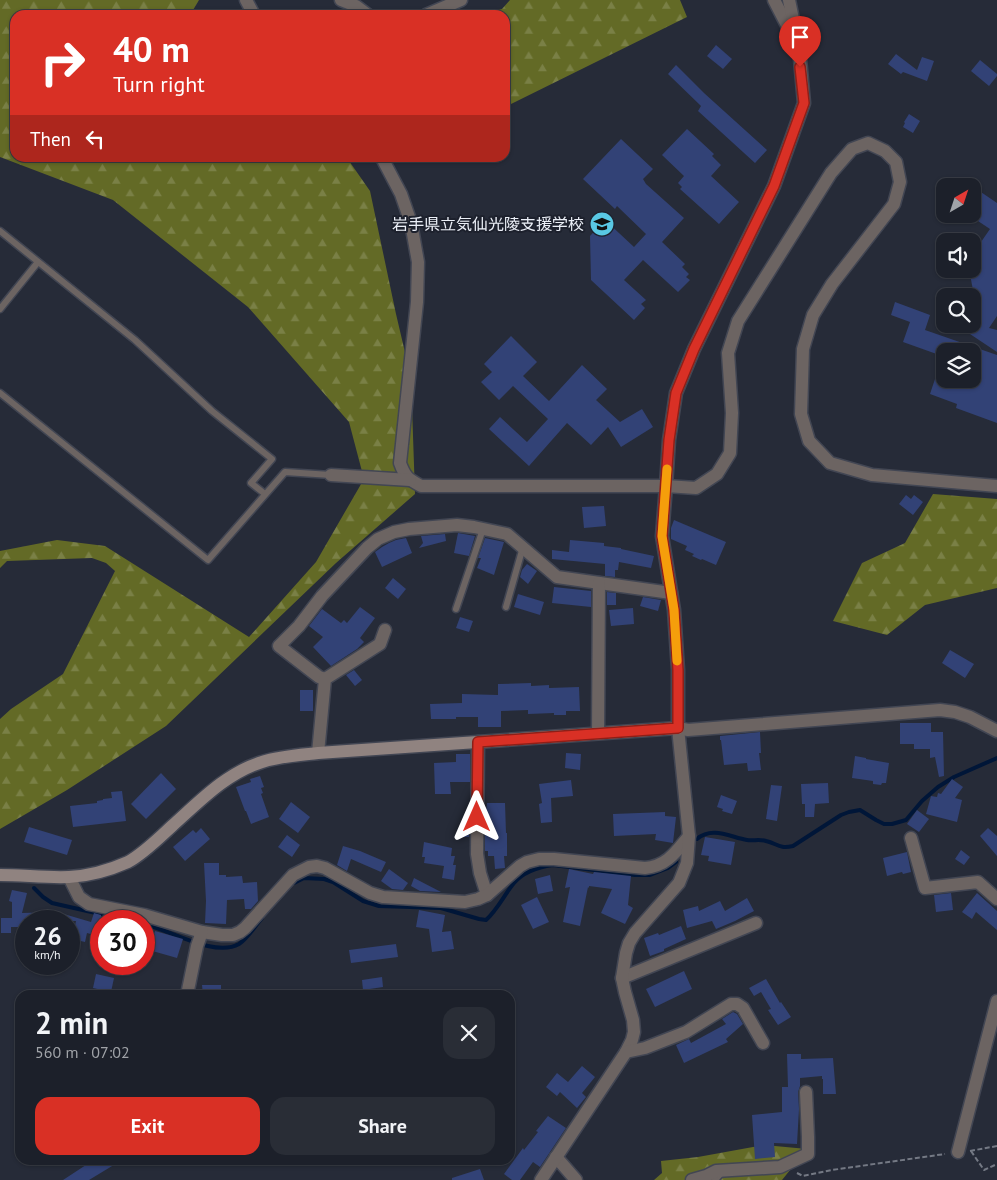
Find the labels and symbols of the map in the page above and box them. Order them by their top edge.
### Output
pin [779,16,821,67]
north arrow [936,178,981,222]
school or university icon: 岩手県立気仙光陵支援学校 [589,211,615,237]
place label: 岩手県立気仙光陵支援学校 [392,214,584,234]
position arrow [450,790,502,842]
speed limit sign: 30 [90,910,155,975]

